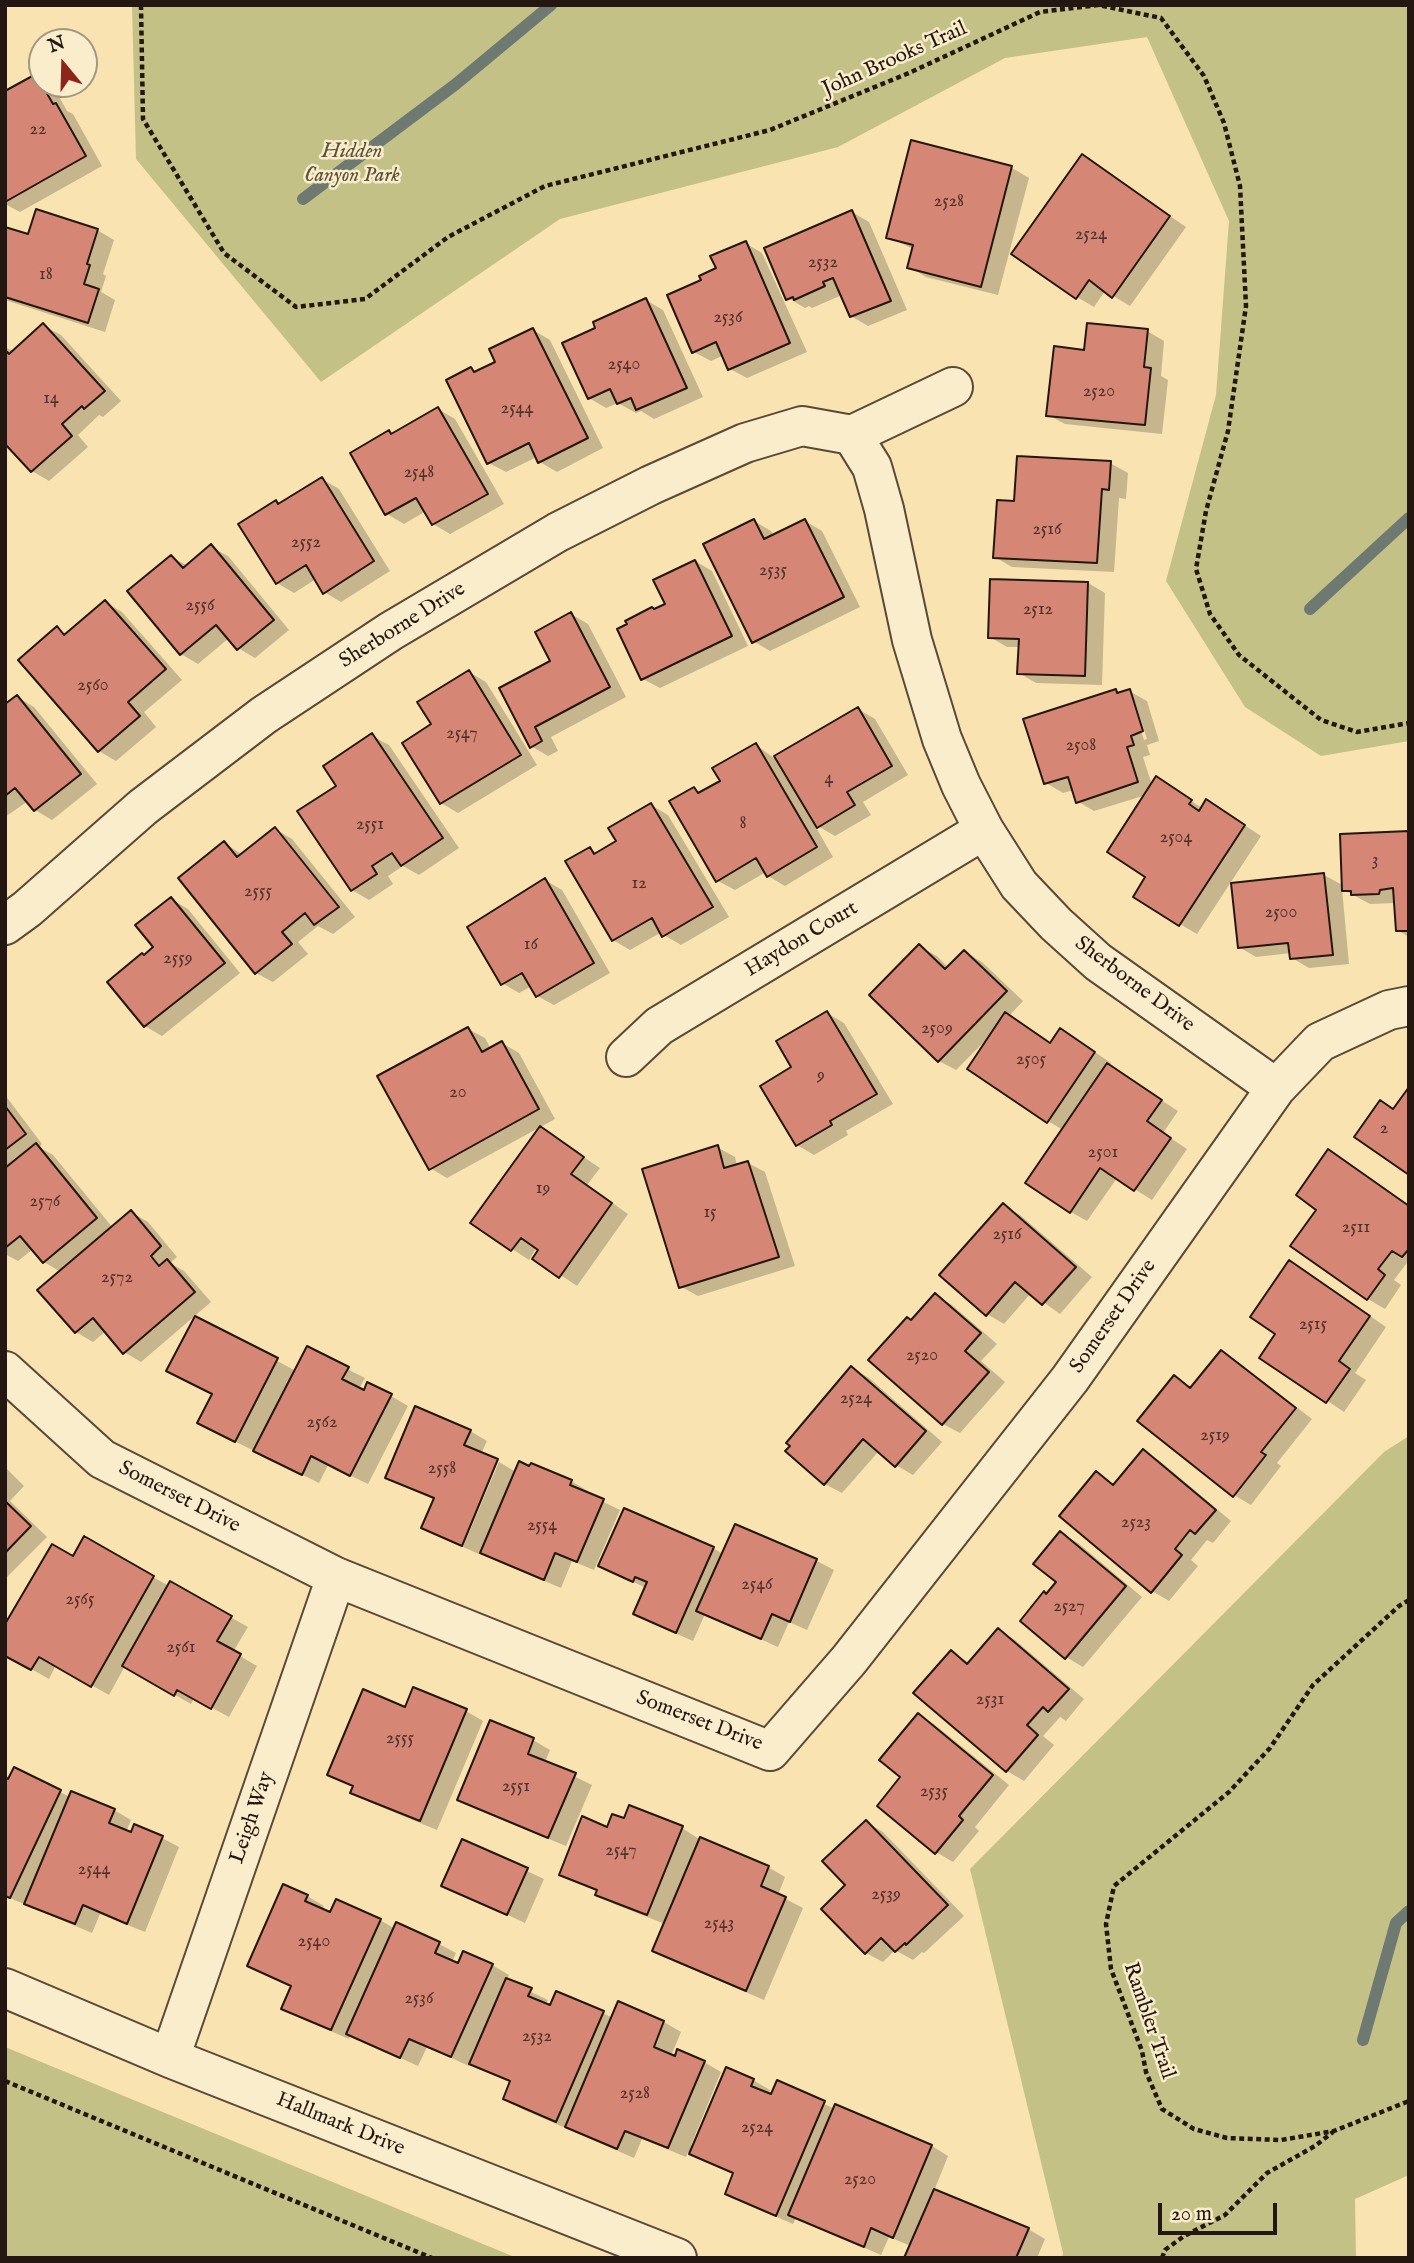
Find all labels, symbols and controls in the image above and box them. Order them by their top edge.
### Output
street label: John Brooks Trail [819,17,971,103]
north arrow [28,28,98,98]
text: N [45,31,68,59]
house number: 22 [30,119,46,141]
park label: Hidden Canyon Park [304,140,400,190]
house number: 2528 [934,191,964,213]
house number: 2524 [1075,224,1107,246]
house number: 2532 [808,252,838,274]
house number: 18 [39,264,53,286]
house number: 2536 [713,307,743,329]
house number: 2540 [608,354,640,376]
house number: 2520 [1083,381,1115,403]
house number: 14 [43,388,59,410]
house number: 2544 [501,398,533,420]
house number: 2548 [404,462,434,484]
house number: 2516 [1032,519,1062,541]
house number: 2552 [291,532,321,554]
house number: 2535 [759,560,787,582]
street label: Sherborne Drive [335,577,471,675]
house number: 2556 [186,595,214,617]
house number: 2512 [1023,599,1053,621]
house number: 2560 [77,675,109,697]
house number: 2547 [446,723,478,745]
house number: 2508 [1066,735,1096,757]
house number: 4 [825,768,833,790]
house number: 8 [739,813,747,835]
house number: 2551 [356,814,384,836]
house number: 2504 [1160,827,1192,849]
house number: 3 [1372,850,1378,872]
house number: 12 [631,873,647,895]
house number: 2555 [244,881,272,903]
street label: Haydon Court [741,896,863,984]
house number: 2500 [1265,902,1297,924]
street label: Sherborne Drive [1069,932,1199,1038]
house number: 16 [524,934,538,956]
house number: 2559 [163,948,193,970]
house number: 2509 [921,1018,953,1040]
house number: 2505 [1016,1049,1046,1071]
house number: 9 [817,1065,825,1087]
house number: 20 [449,1082,467,1104]
house number: 2 [1380,1118,1388,1140]
house number: 2501 [1088,1142,1118,1164]
house number: 19 [536,1178,550,1200]
house number: 2576 [30,1191,60,1213]
house number: 15 [703,1202,717,1224]
house number: 2511 [1342,1217,1370,1239]
house number: 2516 [992,1224,1022,1246]
street label: Somerset Drive [1065,1255,1163,1379]
house number: 2572 [101,1267,133,1289]
house number: 2515 [1299,1314,1327,1336]
house number: 2520 [906,1345,938,1367]
house number: 2524 [840,1388,872,1410]
house number: 2562 [307,1412,337,1434]
house number: 2519 [1200,1425,1230,1447]
street label: Somerset Drive [114,1457,244,1539]
house number: 2558 [428,1458,456,1480]
house number: 2523 [1121,1512,1151,1534]
house number: 2554 [527,1515,557,1537]
house number: 2546 [741,1574,773,1596]
house number: 2565 [66,1589,94,1611]
house number: 2527 [1053,1596,1085,1618]
house number: 2561 [166,1637,196,1659]
street label: Somerset Drive [632,1686,766,1758]
house number: 2531 [976,1689,1004,1711]
house number: 2555 [386,1728,414,1750]
street label: Leigh Way [226,1769,280,1867]
house number: 2551 [502,1776,530,1798]
house number: 2535 [920,1781,948,1803]
house number: 2547 [605,1840,637,1862]
house number: 2544 [78,1859,110,1881]
house number: 2539 [871,1884,901,1906]
house number: 2543 [704,1913,734,1935]
house number: 2540 [298,1931,330,1953]
street label: Rambler Trail [1116,1959,1180,2083]
house number: 2536 [404,1988,434,2010]
house number: 2532 [522,2026,552,2048]
house number: 2528 [620,2083,650,2105]
street label: Hallmark Drive [272,2088,408,2162]
house number: 2524 [741,2117,773,2139]
house number: 2520 [844,2169,876,2191]
scale bar [1162,2190,1281,2234]
text: 20 m [1171,2201,1212,2228]

